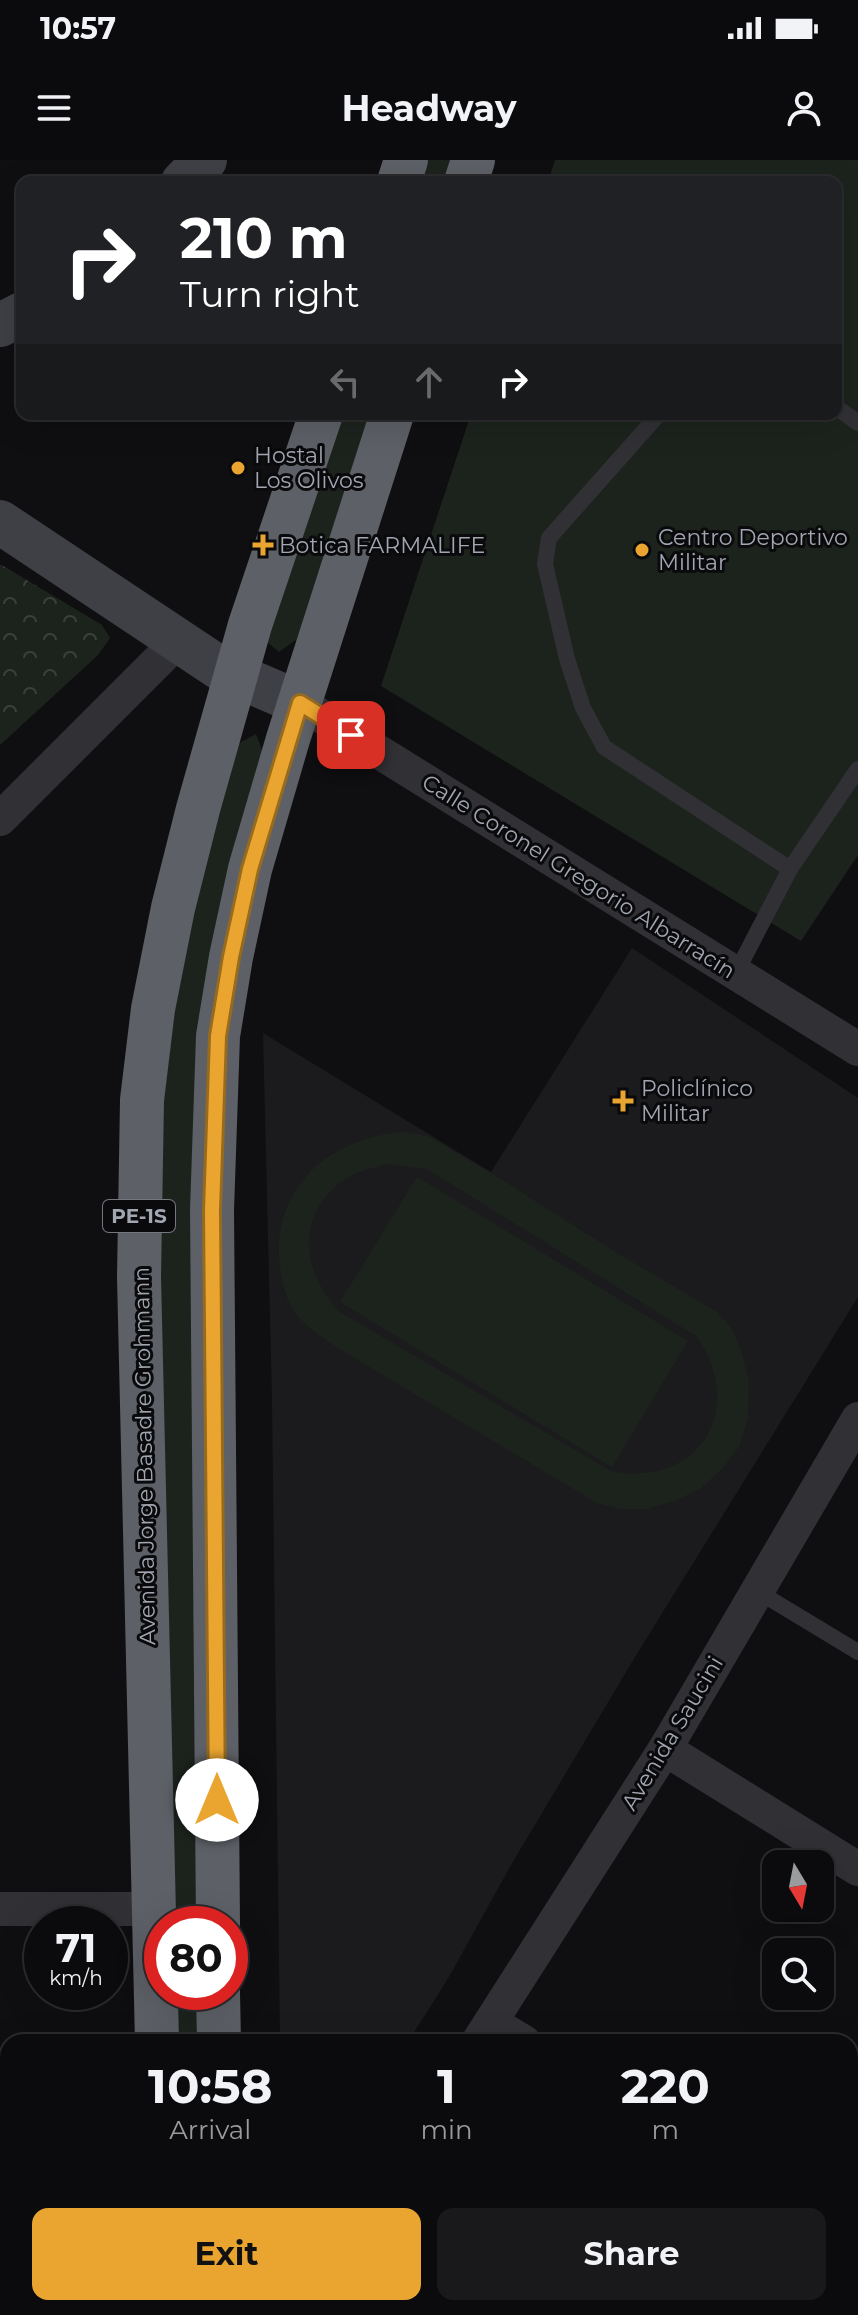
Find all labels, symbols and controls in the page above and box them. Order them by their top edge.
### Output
text: 10:57 [40,10,116,47]
icon: menu [32,86,76,130]
text: Headway [342,86,516,130]
icon: person [782,86,826,130]
text: 210 m [180,204,348,272]
icon: right [48,208,152,312]
text: Turn right [180,272,360,316]
icon: left [323,360,367,404]
icon: ahead [407,360,451,404]
icon: right [491,360,535,404]
place label: Hostal Los Olivos [254,442,364,494]
marker: Hostal Los Olivos [229,459,247,477]
place label: Centro Deportivo Militar [658,524,848,576]
place label: Botica FARMALIFE [279,532,485,559]
marker: Botica FARMALIFE [254,536,272,554]
marker: Centro Deportivo Militar [633,541,651,559]
pin [317,701,385,769]
icon: arrive [329,713,373,757]
street label: Calle Coronel Gregorio Albarracín [417,768,740,984]
place label: Policlínico Militar [641,1075,753,1127]
marker: Policlínico Militar [612,1090,634,1112]
road number: PE-1S [103,1200,175,1232]
street label: Avenida Jorge Basadre Grohmann [128,1267,161,1645]
street label: Avenida Saucini [616,1651,729,1815]
position arrow [175,1758,259,1842]
north arrow [762,1850,834,1922]
map controls [762,1850,834,2010]
speed limit sign: 80 [144,1906,248,2010]
text: 71 [56,1923,96,1972]
button: search [762,1938,834,2010]
text: km/h [49,1966,103,1990]
text: 10:58 [148,2057,272,2115]
text: 1 [437,2057,456,2115]
text: 220 [621,2057,710,2115]
text: Arrival [169,2114,251,2146]
text: min [420,2114,473,2146]
text: m [651,2114,679,2146]
button: Exit [32,2208,421,2300]
button: Share [437,2208,826,2300]

